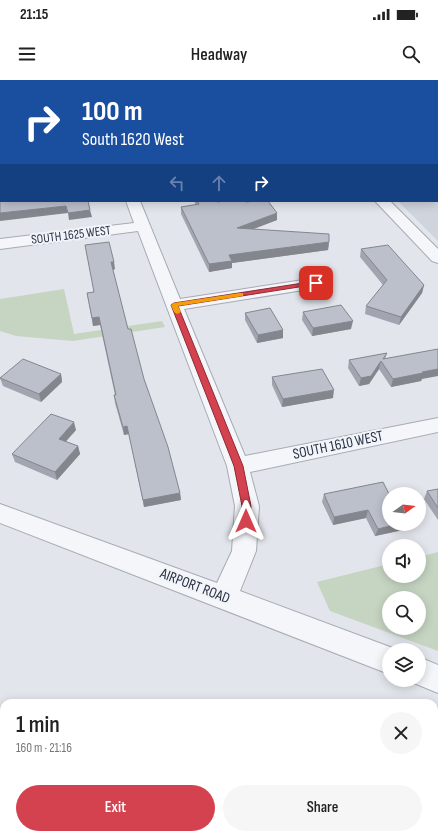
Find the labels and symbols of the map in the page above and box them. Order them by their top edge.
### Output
street label: SOUTH 1625 WEST [30,222,112,248]
pin [299,266,333,300]
street label: SOUTH 1610 WEST [291,426,385,464]
north arrow [382,487,426,531]
position arrow [225,500,267,542]
street label: AIRPORT ROAD [156,564,233,608]

